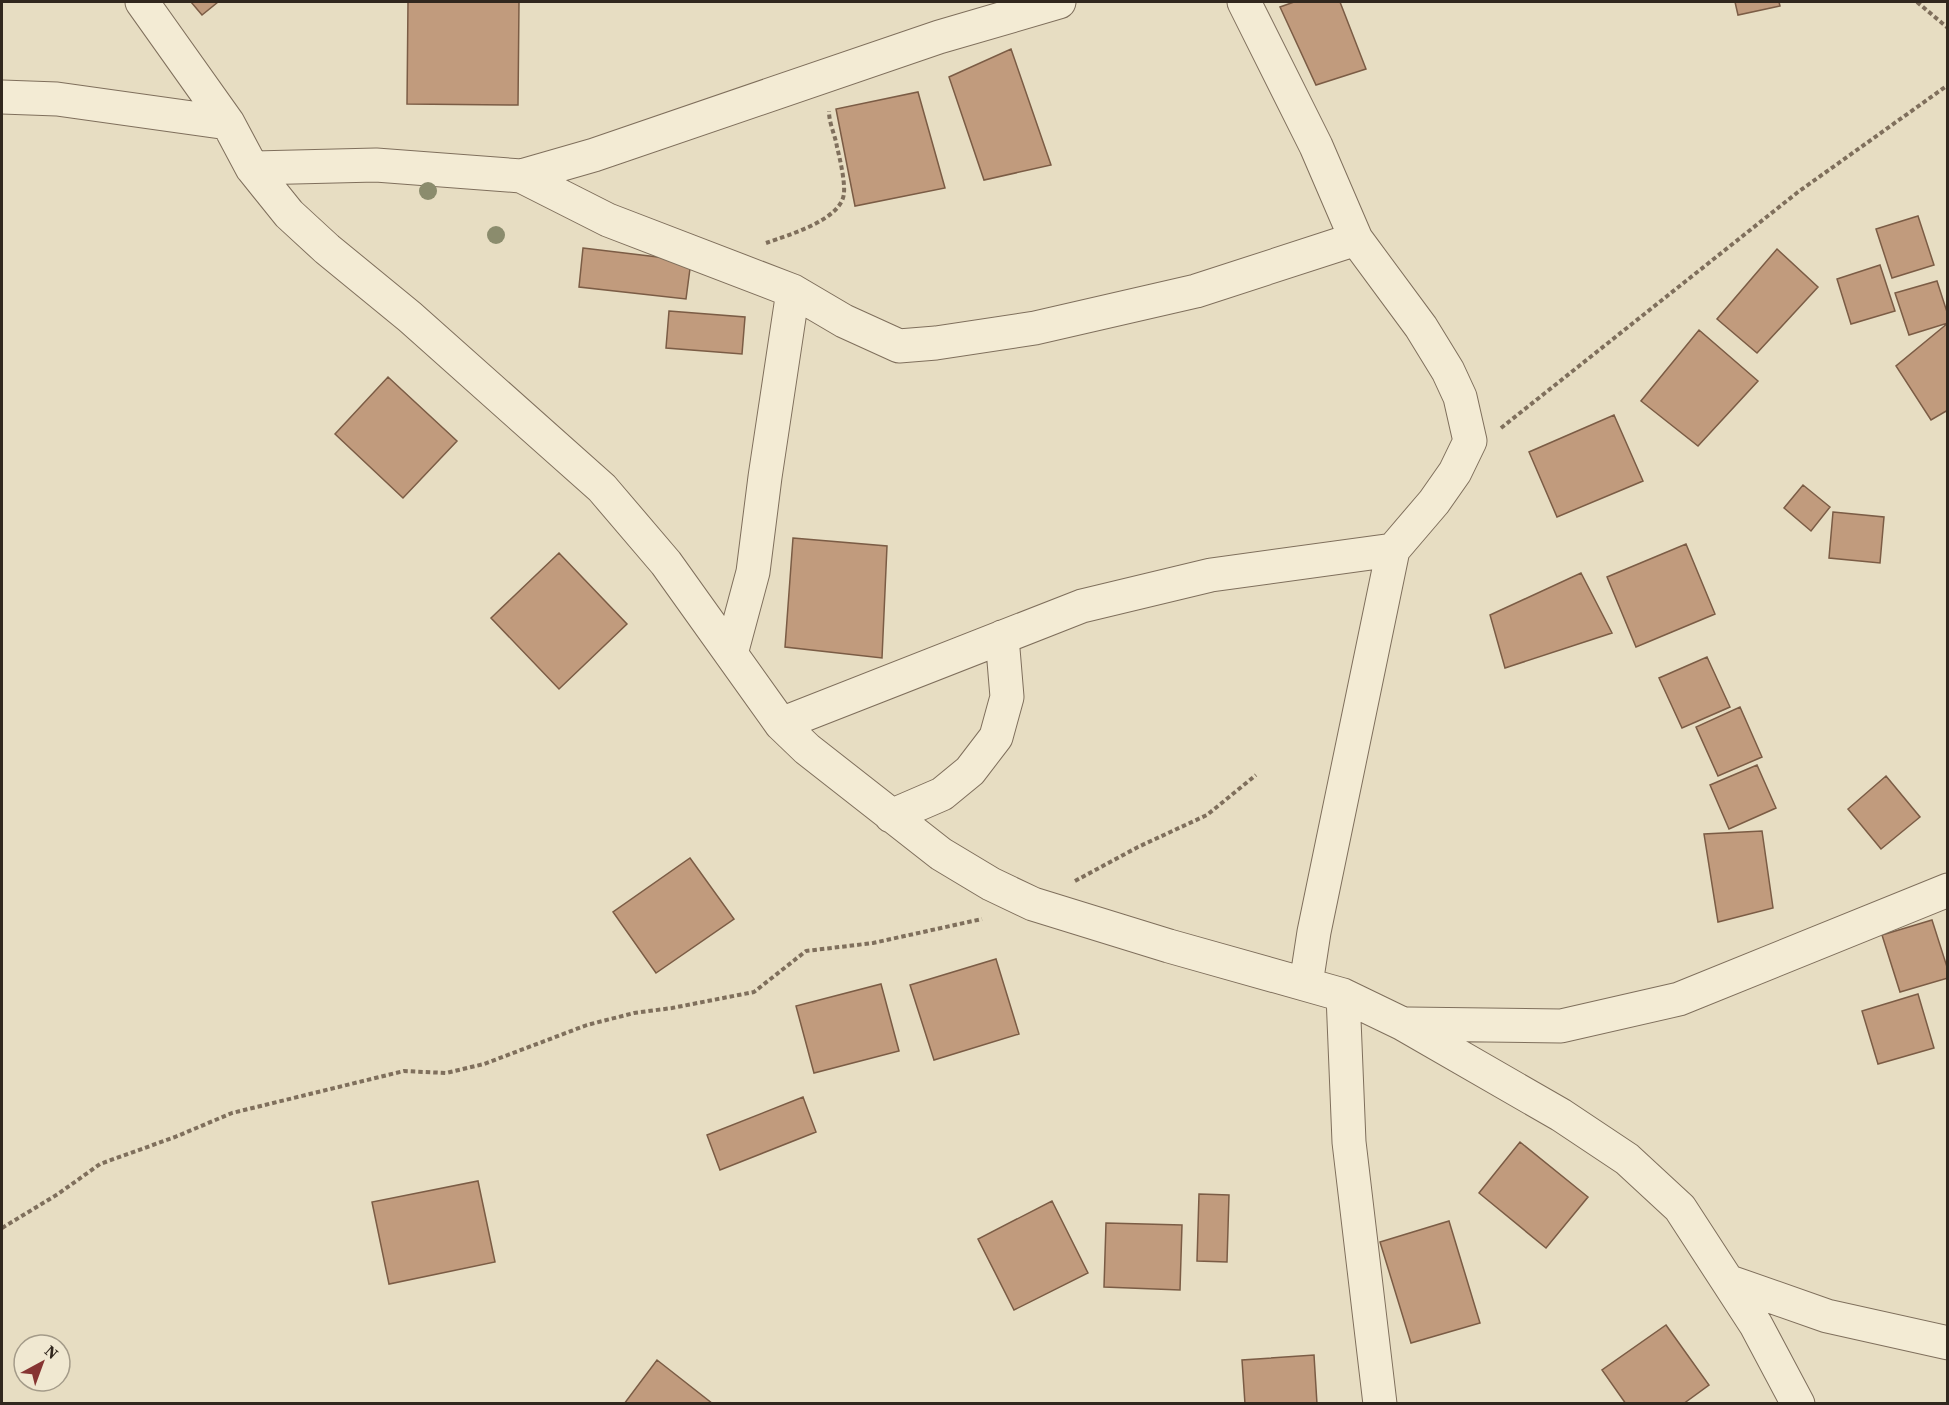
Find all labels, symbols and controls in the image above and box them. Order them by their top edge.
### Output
north arrow [12,1333,72,1393]
text: N [40,1340,64,1364]

